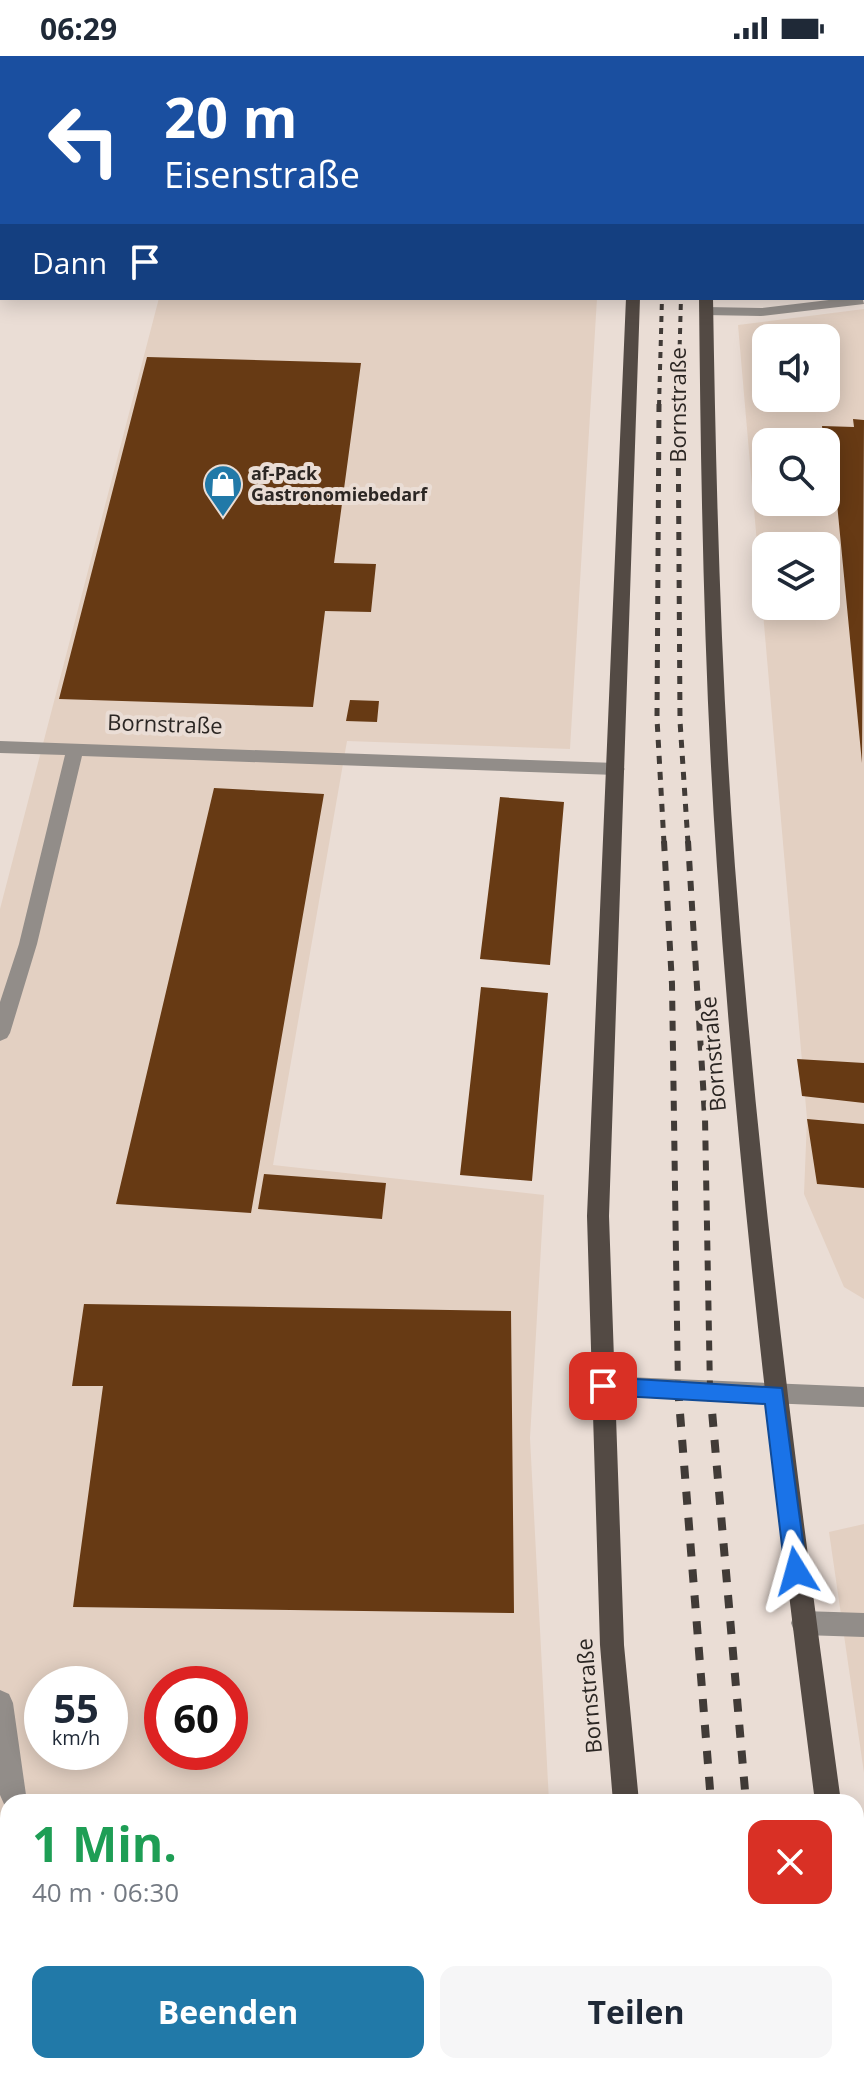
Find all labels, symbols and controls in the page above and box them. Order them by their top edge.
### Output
text: 06:29 [40,8,117,49]
text: 20 m [164,78,298,154]
icon: left [32,88,136,192]
text: Eisenstraße [164,150,360,199]
icon: arrive [123,240,167,284]
text: Dann [32,242,107,283]
map controls [752,324,840,620]
button: sound [752,324,840,412]
street label: Bornstraße [662,347,692,463]
button: search [752,428,840,516]
place label: af-Pack Gastronomiebedarf [251,461,428,506]
shop icon: af-Pack Gastronomiebedarf [202,463,244,518]
button: layers [752,532,840,620]
street label: Bornstraße [107,706,223,740]
street label: Bornstraße [692,995,732,1113]
pin [569,1352,637,1420]
icon: arrive [581,1364,625,1408]
position arrow [754,1529,838,1613]
street label: Bornstraße [568,1637,608,1755]
speed limit sign: 60 [144,1666,248,1770]
text: 55 [53,1680,99,1735]
text: km/h [52,1724,100,1751]
text: 1 Min. [32,1811,177,1876]
button: close [748,1820,832,1904]
text: 40 m · 06:30 [32,1874,179,1910]
button: Beenden [32,1966,424,2058]
button: Teilen [440,1966,832,2058]

